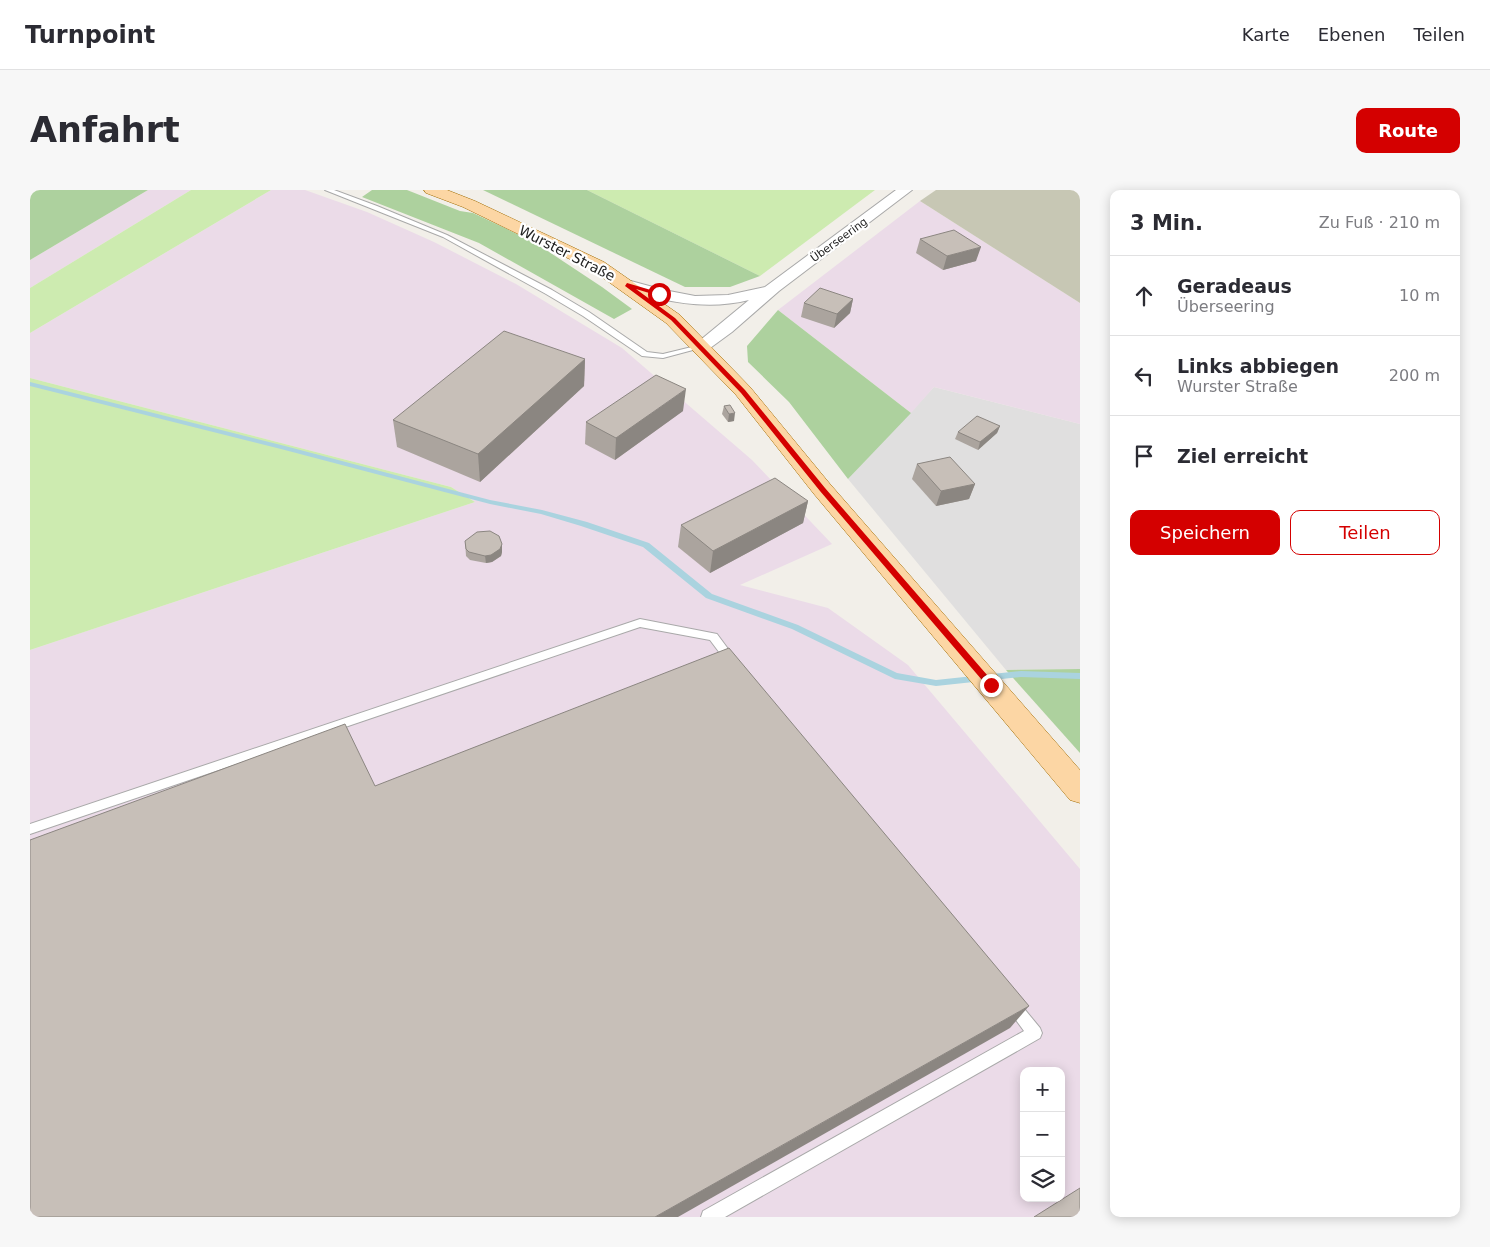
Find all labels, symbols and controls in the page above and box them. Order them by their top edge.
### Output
text: Turnpoint [25,21,155,49]
text: Karte [1242,24,1290,45]
text: Ebenen [1318,24,1386,45]
text: Teilen [1414,24,1465,45]
button: Route [1356,108,1460,153]
text: Anfahrt [30,110,180,150]
text: 3 Min. [1130,211,1203,235]
text: Zu Fuß · 210 m [1319,213,1440,232]
street label: Überseering [808,215,870,265]
street label: Wurster Straße [516,222,618,284]
text: Geradeaus [1177,275,1292,297]
icon: ahead [1130,282,1158,310]
route start [648,283,671,306]
text: 10 m [1399,286,1440,305]
text: Überseering [1177,297,1275,316]
text: Links abbiegen [1177,355,1339,377]
icon: left [1130,362,1158,390]
text: 200 m [1389,366,1440,385]
text: Wurster Straße [1177,377,1298,396]
icon: arrive [1130,442,1158,470]
text: Ziel erreicht [1177,445,1308,467]
button: Speichern [1130,510,1280,555]
button: Teilen [1290,510,1440,555]
route end [980,674,1003,697]
map controls [1020,1067,1065,1202]
button: + [1020,1067,1065,1112]
button: − [1020,1112,1065,1157]
button: layers [1020,1157,1065,1202]

